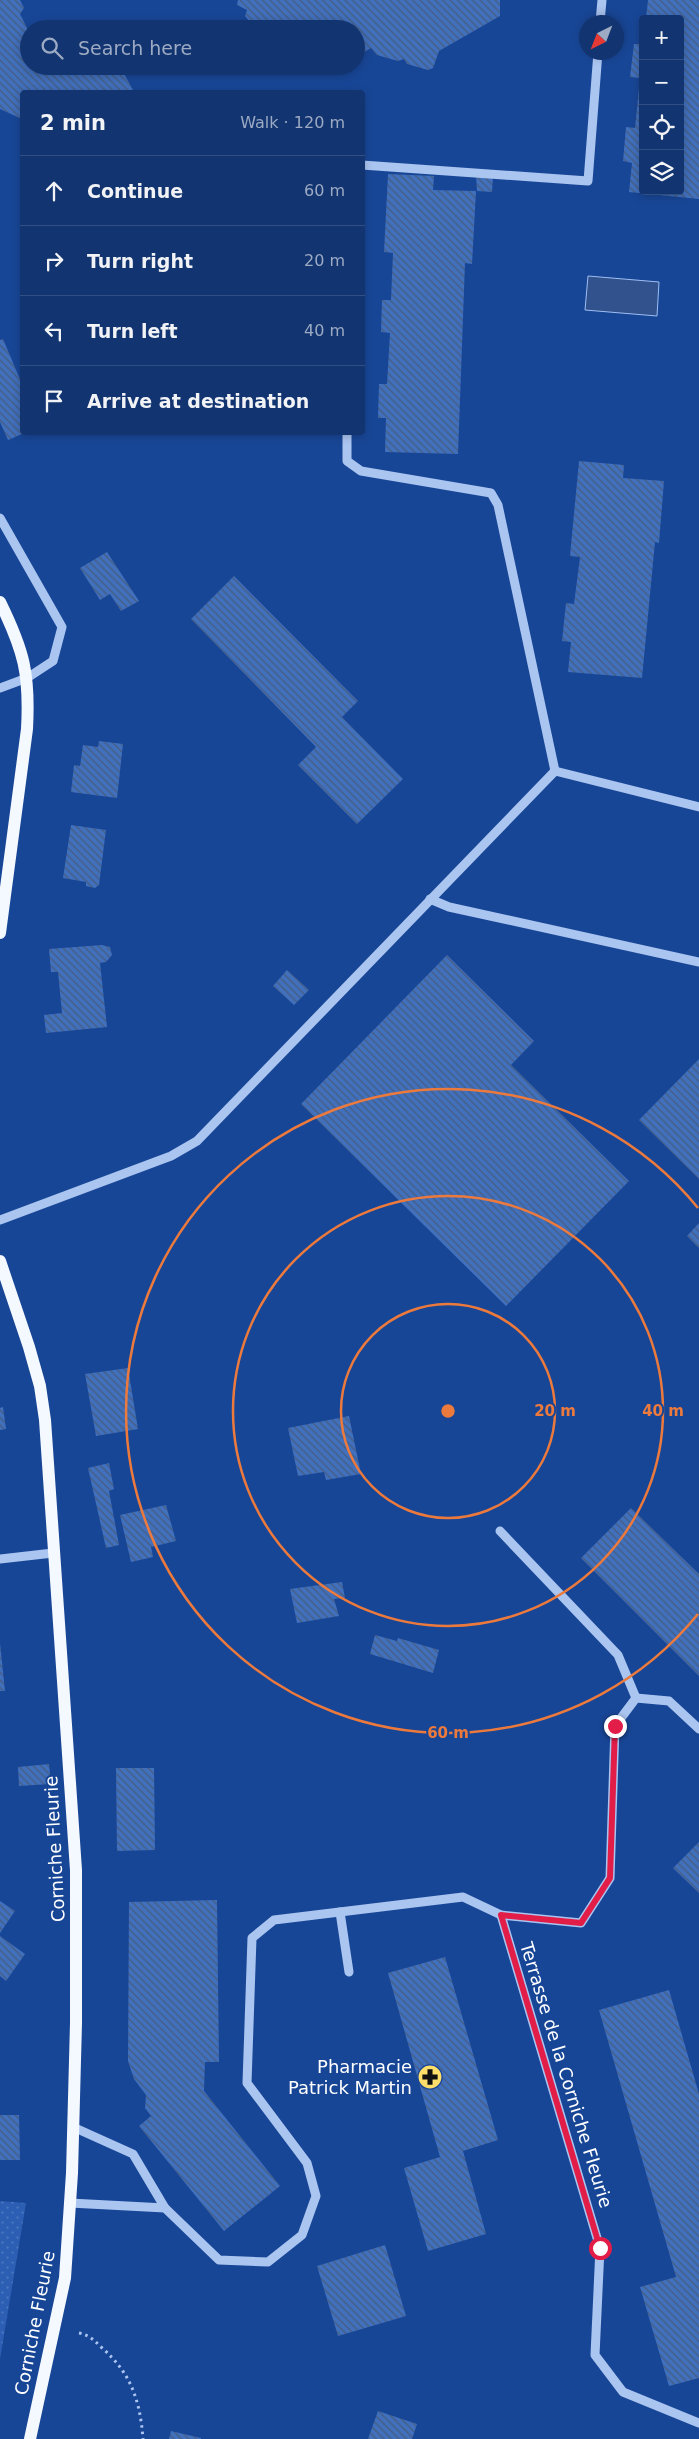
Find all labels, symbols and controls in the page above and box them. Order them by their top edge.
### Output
north arrow [579,15,624,60]
map controls [639,15,684,195]
button: + [639,15,684,60]
search box [20,20,365,75]
icon: search [38,34,66,62]
text: Search here [78,37,192,59]
button: − [639,60,684,105]
button: locate [639,105,684,150]
text: 2 min [40,111,106,135]
text: Walk · 120 m [240,113,345,132]
button: layers [639,150,684,195]
icon: ahead [40,177,68,205]
text: Continue [87,180,183,202]
text: 60 m [304,181,345,200]
icon: right [40,247,68,275]
text: Turn right [87,250,193,272]
text: 20 m [304,251,345,270]
icon: left [40,317,68,345]
text: Turn left [87,320,178,342]
text: 40 m [304,321,345,340]
icon: arrive [40,387,68,415]
text: Arrive at destination [87,390,309,412]
centre of rings [439,1402,457,1420]
text: 20 m [534,1402,576,1420]
text: 40 m [642,1402,684,1420]
route end [604,1715,627,1738]
text: 60 m [427,1724,469,1742]
street label: Corniche Fleurie [40,1775,69,1923]
street label: Terrasse de la Corniche Fleurie [516,1939,617,2210]
place label: Pharmacie Patrick Martin [288,2056,412,2098]
pharmacy icon: Pharmacie Patrick Martin [417,2064,443,2090]
route start [589,2237,612,2260]
street label: Corniche Fleurie [10,2249,59,2397]

